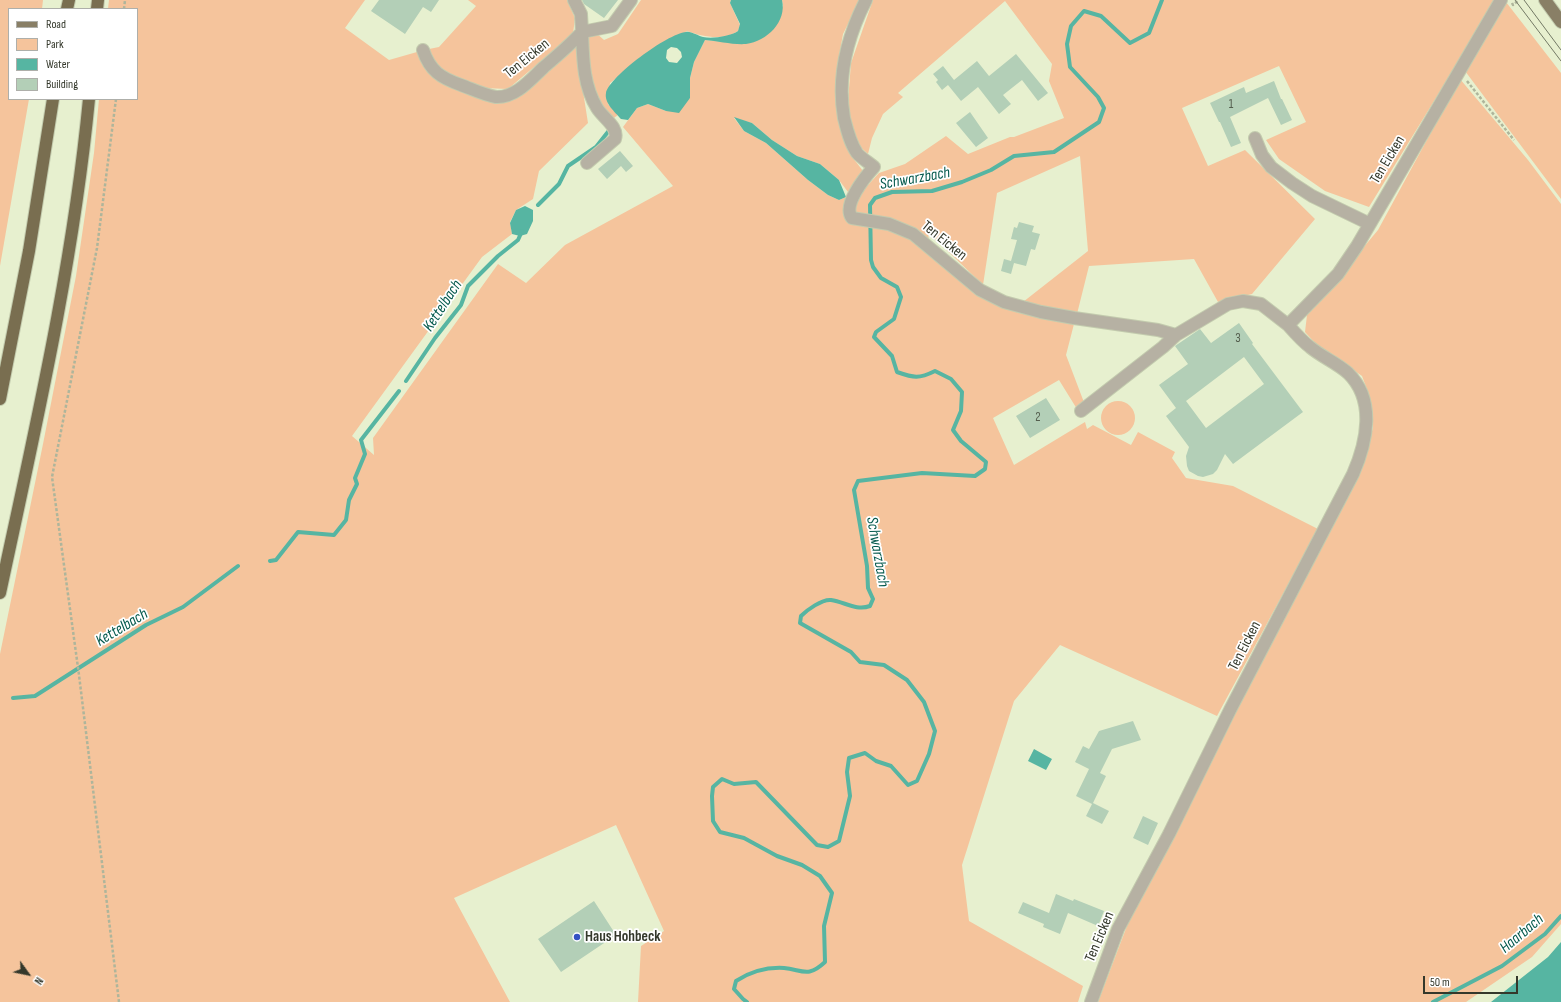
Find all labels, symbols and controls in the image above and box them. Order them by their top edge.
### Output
legend [8,8,138,100]
text: Road [46,17,66,32]
street label: Ten Eicken [501,35,553,83]
text: Park [46,37,64,52]
text: Water [46,57,70,72]
text: Building [46,77,78,92]
house number: 1 [1229,97,1233,113]
street label: Ten Eicken [1367,133,1409,187]
water label: Schwarzbach [878,163,952,195]
street label: Ten Eicken [918,217,970,265]
water label: Kettelbach [419,277,467,335]
house number: 3 [1235,331,1241,347]
house number: 2 [1035,410,1041,426]
water label: Schwarzbach [861,515,893,589]
water label: Kettelbach [92,605,152,651]
street label: Ten Eicken [1225,618,1265,674]
street label: Ten Eicken [1081,909,1119,965]
water label: Haarbach [1496,910,1548,958]
place label: Haus Hohbeck [585,928,661,946]
marker: Haus Hohbeck [572,932,582,942]
north arrow [8,954,48,994]
scale bar [1425,968,1520,994]
text: N [31,975,46,987]
text: 50 m [1430,975,1450,990]

